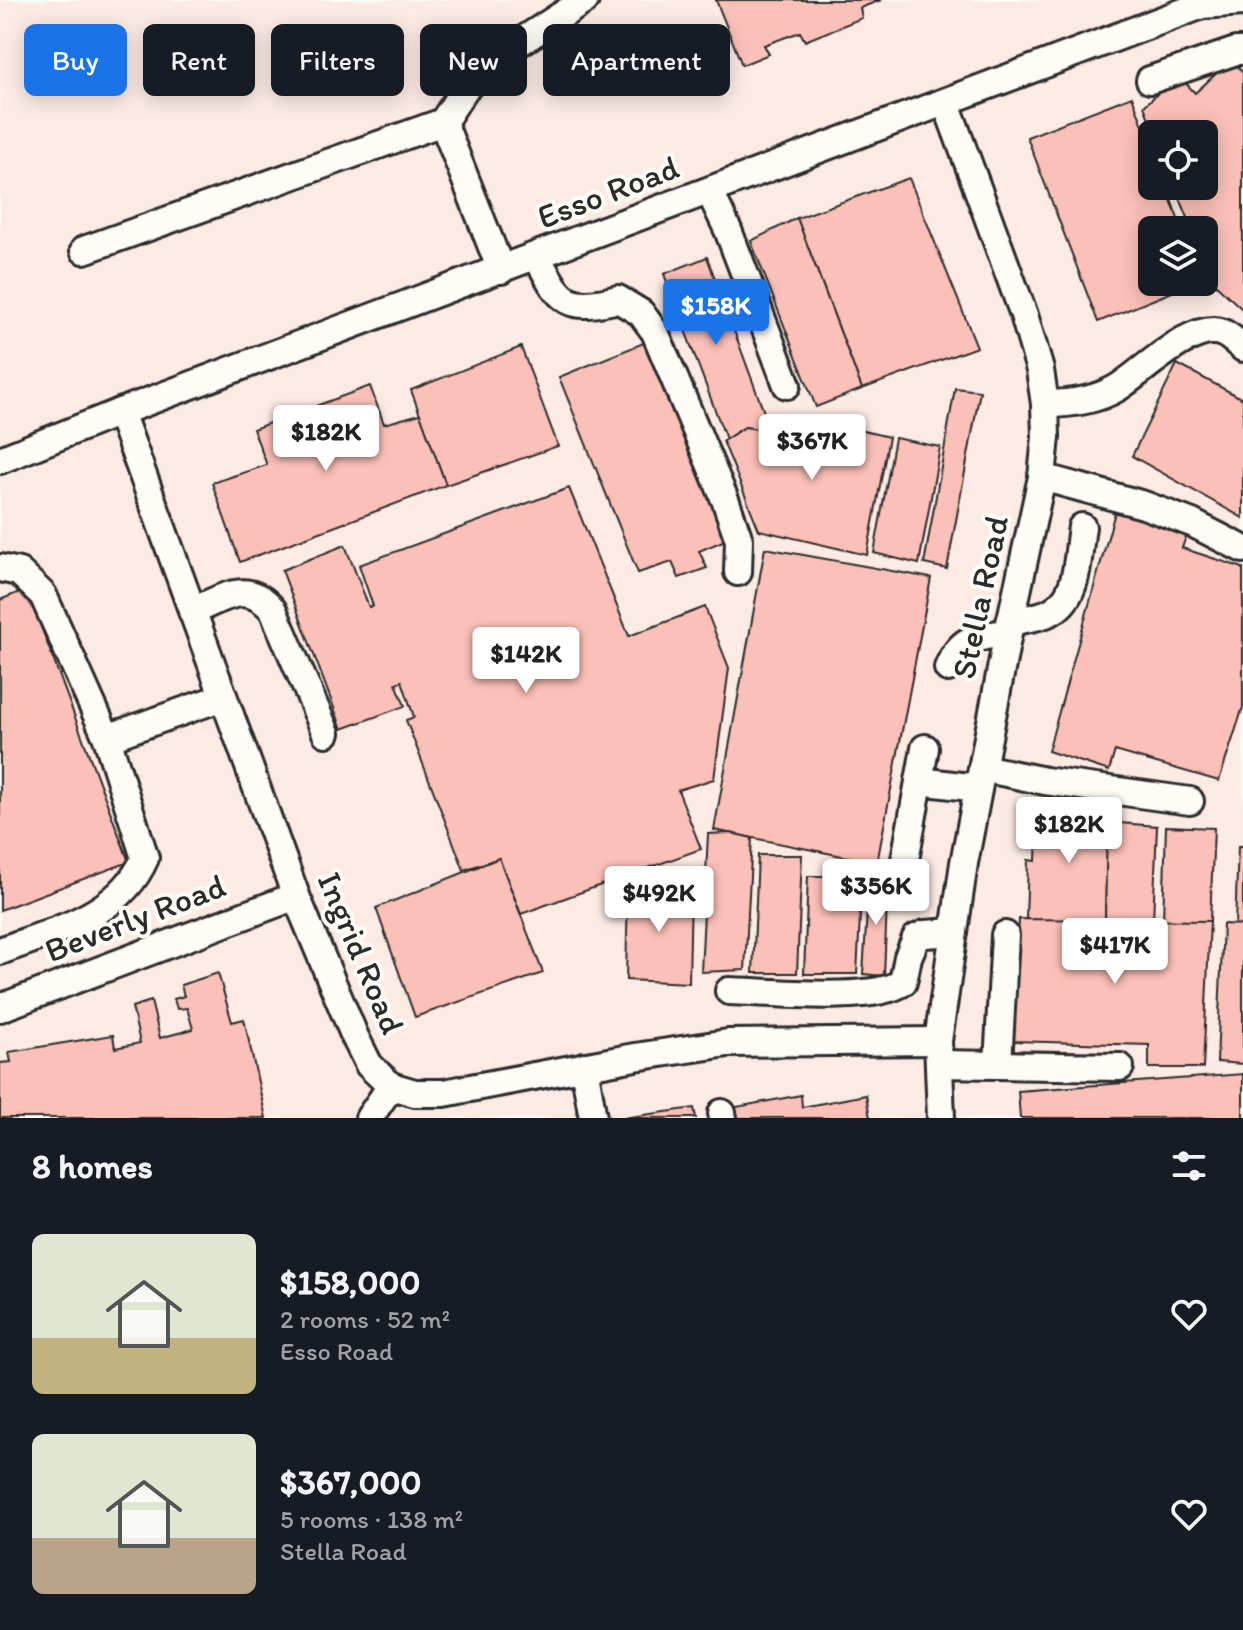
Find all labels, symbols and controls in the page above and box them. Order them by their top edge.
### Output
chip: Buy [24,24,127,96]
chip: Rent [143,24,255,96]
chip: Filters [271,24,404,96]
chip: New [420,24,527,96]
chip: Apartment [543,24,730,96]
map controls [1138,120,1218,296]
button: locate [1138,120,1218,200]
street label: Esso Road [532,146,685,238]
button: layers [1138,216,1218,296]
pin: $158K [660,279,772,347]
text: $158K [681,289,751,321]
pin: $182K [270,405,382,473]
pin: $367K [756,414,868,482]
text: $182K [291,415,361,447]
text: $367K [777,424,847,456]
street label: Stella Road [943,511,1017,682]
pin: $142K [470,627,582,695]
text: $142K [490,637,562,669]
pin: $182K [1013,797,1125,865]
text: $182K [1034,807,1104,839]
pin: $356K [820,859,932,927]
street label: Beverly Road [39,865,231,971]
street label: Ingrid Road [309,866,413,1040]
pin: $492K [603,866,715,934]
text: $356K [840,869,912,901]
text: $492K [623,876,695,908]
pin: $417K [1059,918,1171,986]
text: $417K [1080,928,1150,960]
icon: filters [1167,1144,1211,1188]
text: 8 homes [32,1146,153,1187]
text: $158,000 [280,1262,420,1303]
icon: home [96,1266,192,1362]
icon: heart [1167,1292,1211,1336]
text: 2 rooms · 52 m² [280,1303,450,1335]
text: Esso Road [280,1335,393,1367]
text: $367,000 [280,1462,422,1503]
icon: home [96,1466,192,1562]
icon: heart [1167,1492,1211,1536]
text: 5 rooms · 138 m² [280,1503,463,1535]
text: Stella Road [280,1535,407,1567]

